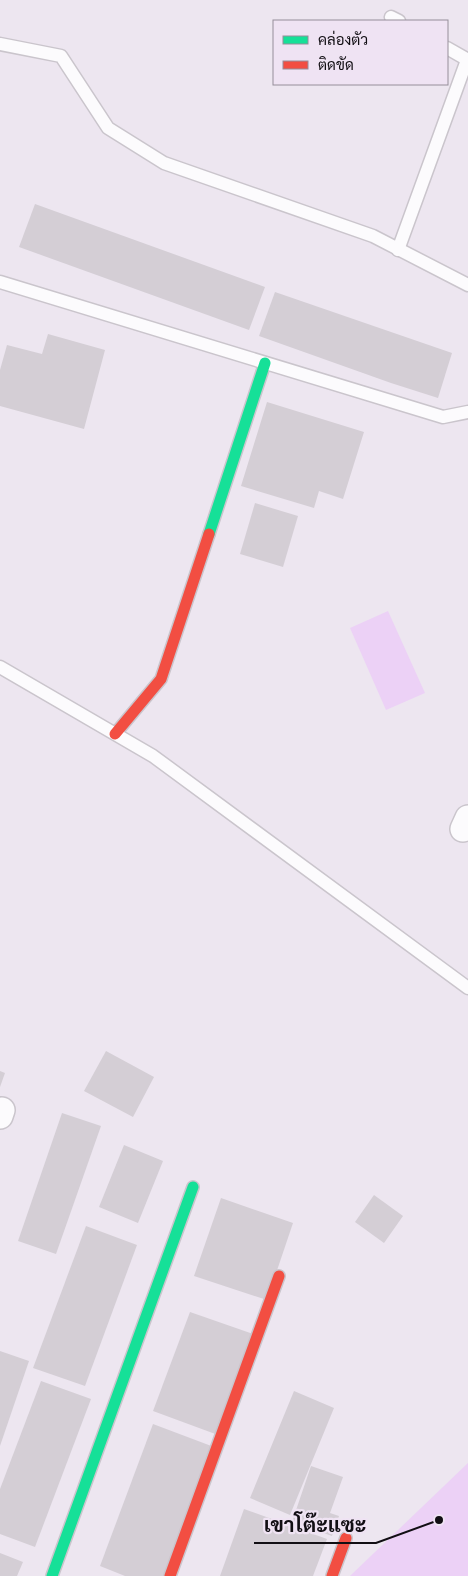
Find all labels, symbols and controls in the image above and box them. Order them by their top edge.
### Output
legend [273,20,448,85]
text: คล่องตัว [318,29,368,52]
text: ติดขัด [318,54,354,77]
callout: เขาโต๊ะแซะ [254,1507,376,1543]
text: เขาโต๊ะแซะ [264,1510,366,1542]

